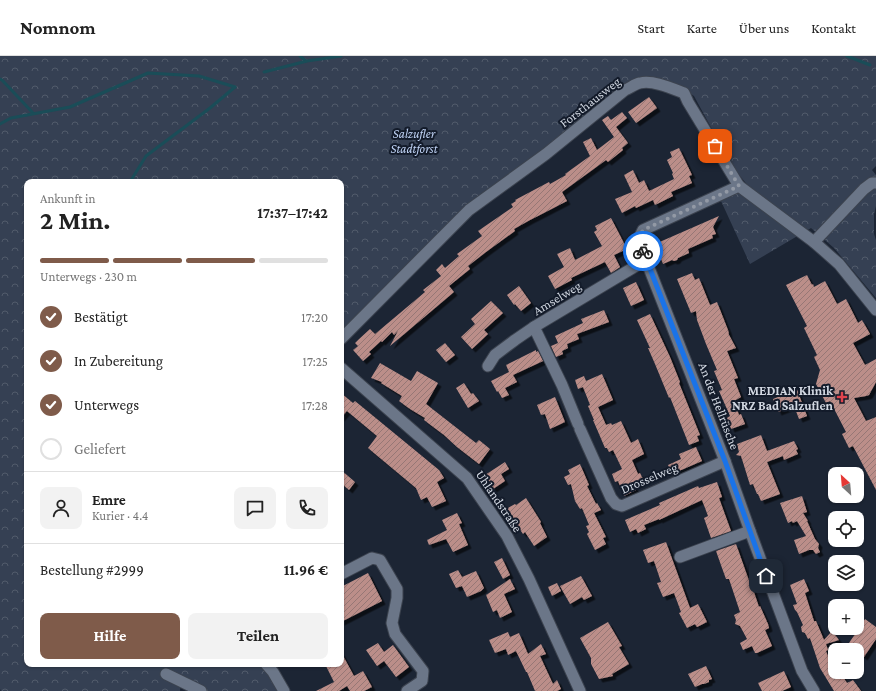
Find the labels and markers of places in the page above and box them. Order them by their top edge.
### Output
pin [698,129,732,163]
place label: MEDIAN Klinik NRZ Bad Salzuflen [732,383,834,413]
marker: MEDIAN Klinik NRZ Bad Salzuflen [836,391,848,403]
pin [749,559,783,593]

